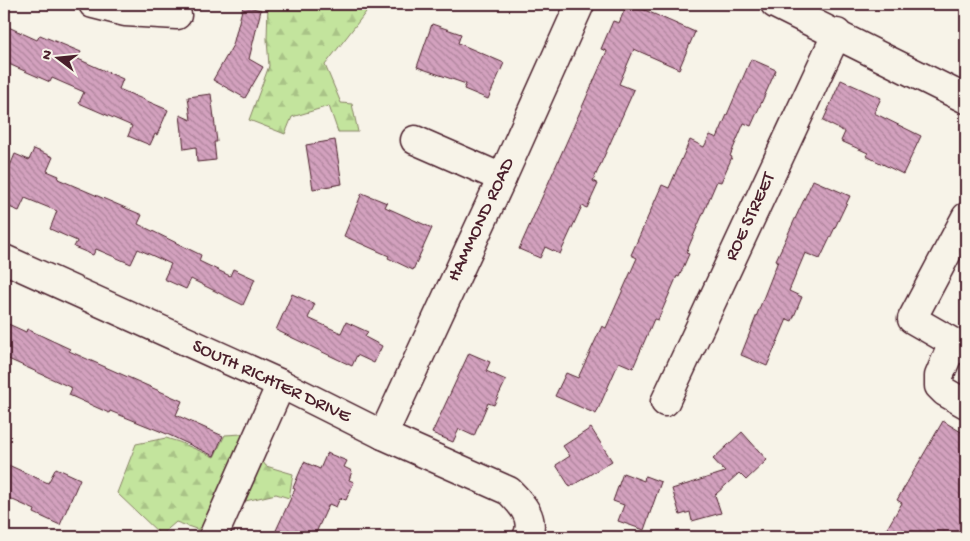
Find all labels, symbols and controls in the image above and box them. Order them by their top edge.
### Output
north arrow [32,32,82,82]
text: N [38,48,57,62]
street label: HAMMOND ROAD [443,154,521,286]
street label: ROE STREET [721,169,782,265]
street label: SOUTH RICHTER DRIVE [188,335,355,429]

